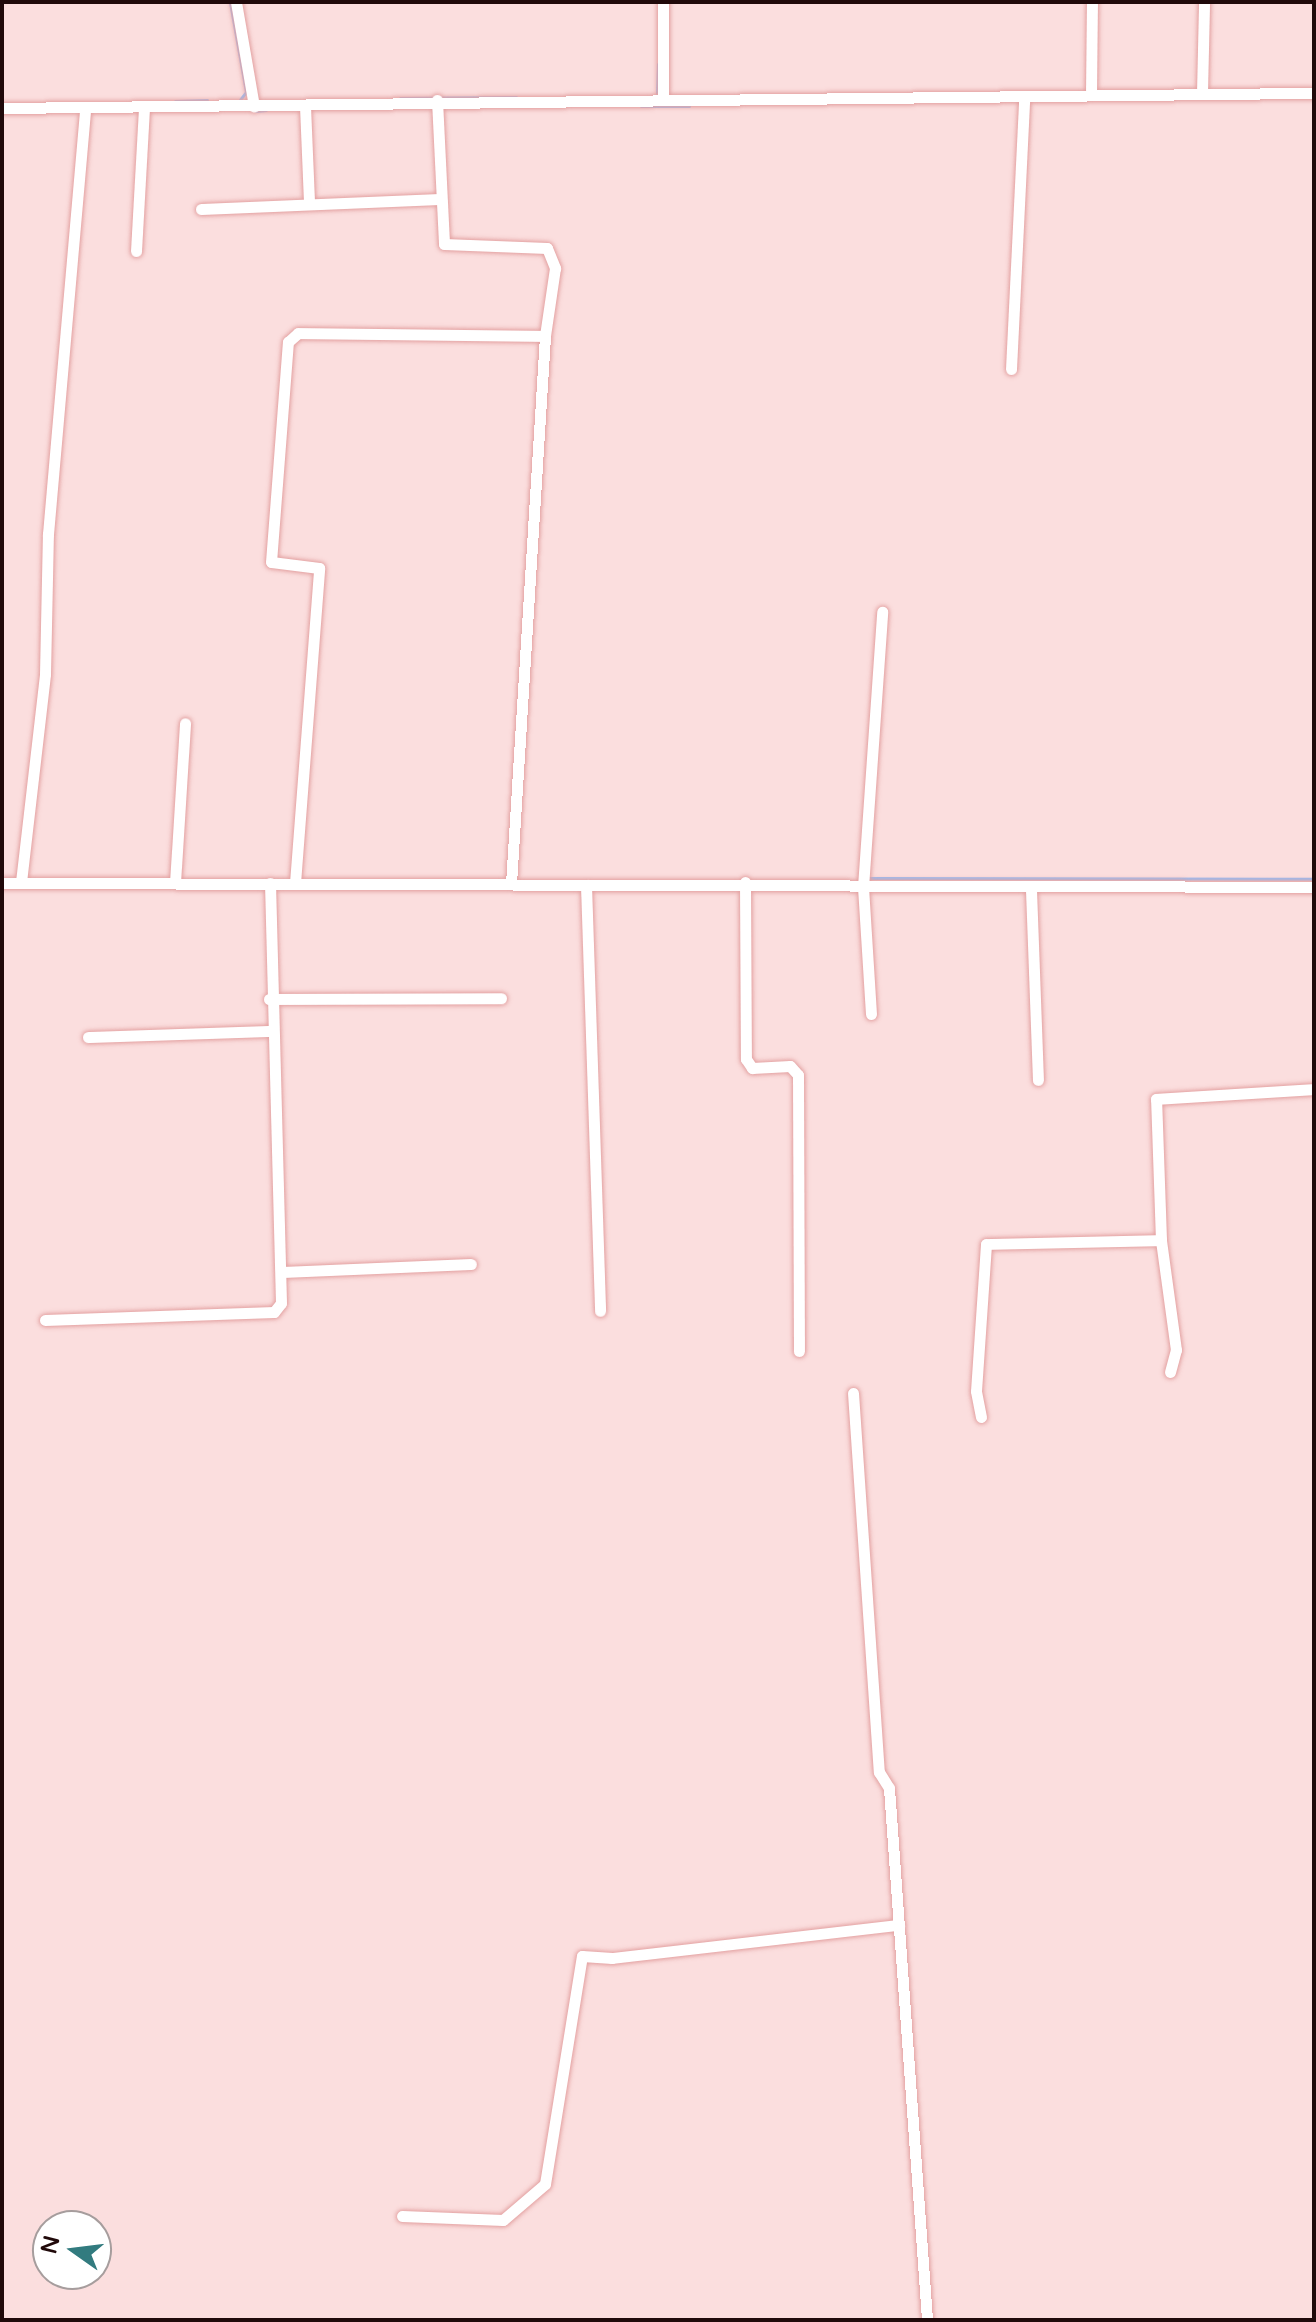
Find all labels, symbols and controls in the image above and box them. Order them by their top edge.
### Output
north arrow [32,2210,112,2290]
text: N [36,2233,65,2256]

